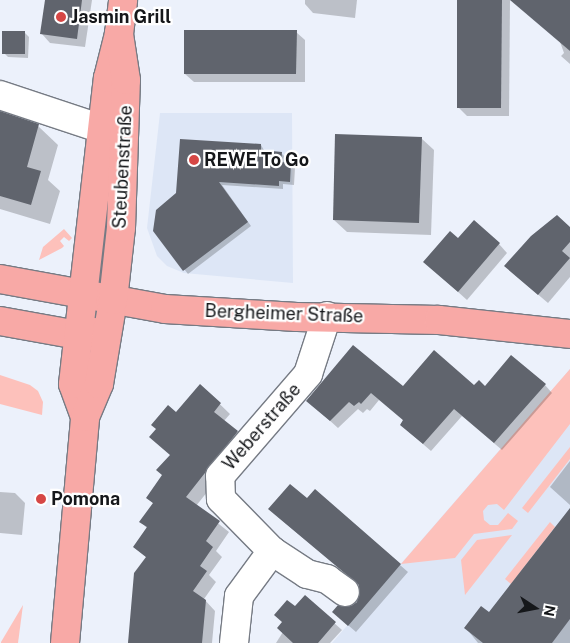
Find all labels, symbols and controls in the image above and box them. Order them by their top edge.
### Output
place label: Jasmin Grill [71,6,171,28]
marker: Jasmin Grill [55,11,67,23]
street label: Steubenstraße [109,105,137,229]
place label: REWE To Go [204,149,309,171]
marker: REWE To Go [188,154,200,166]
street label: Bergheimer Straße [204,300,364,328]
street label: Weberstraße [218,379,306,475]
place label: Pomona [51,488,120,510]
marker: Pomona [35,493,47,505]
north arrow [510,583,560,633]
text: N [541,604,559,618]

